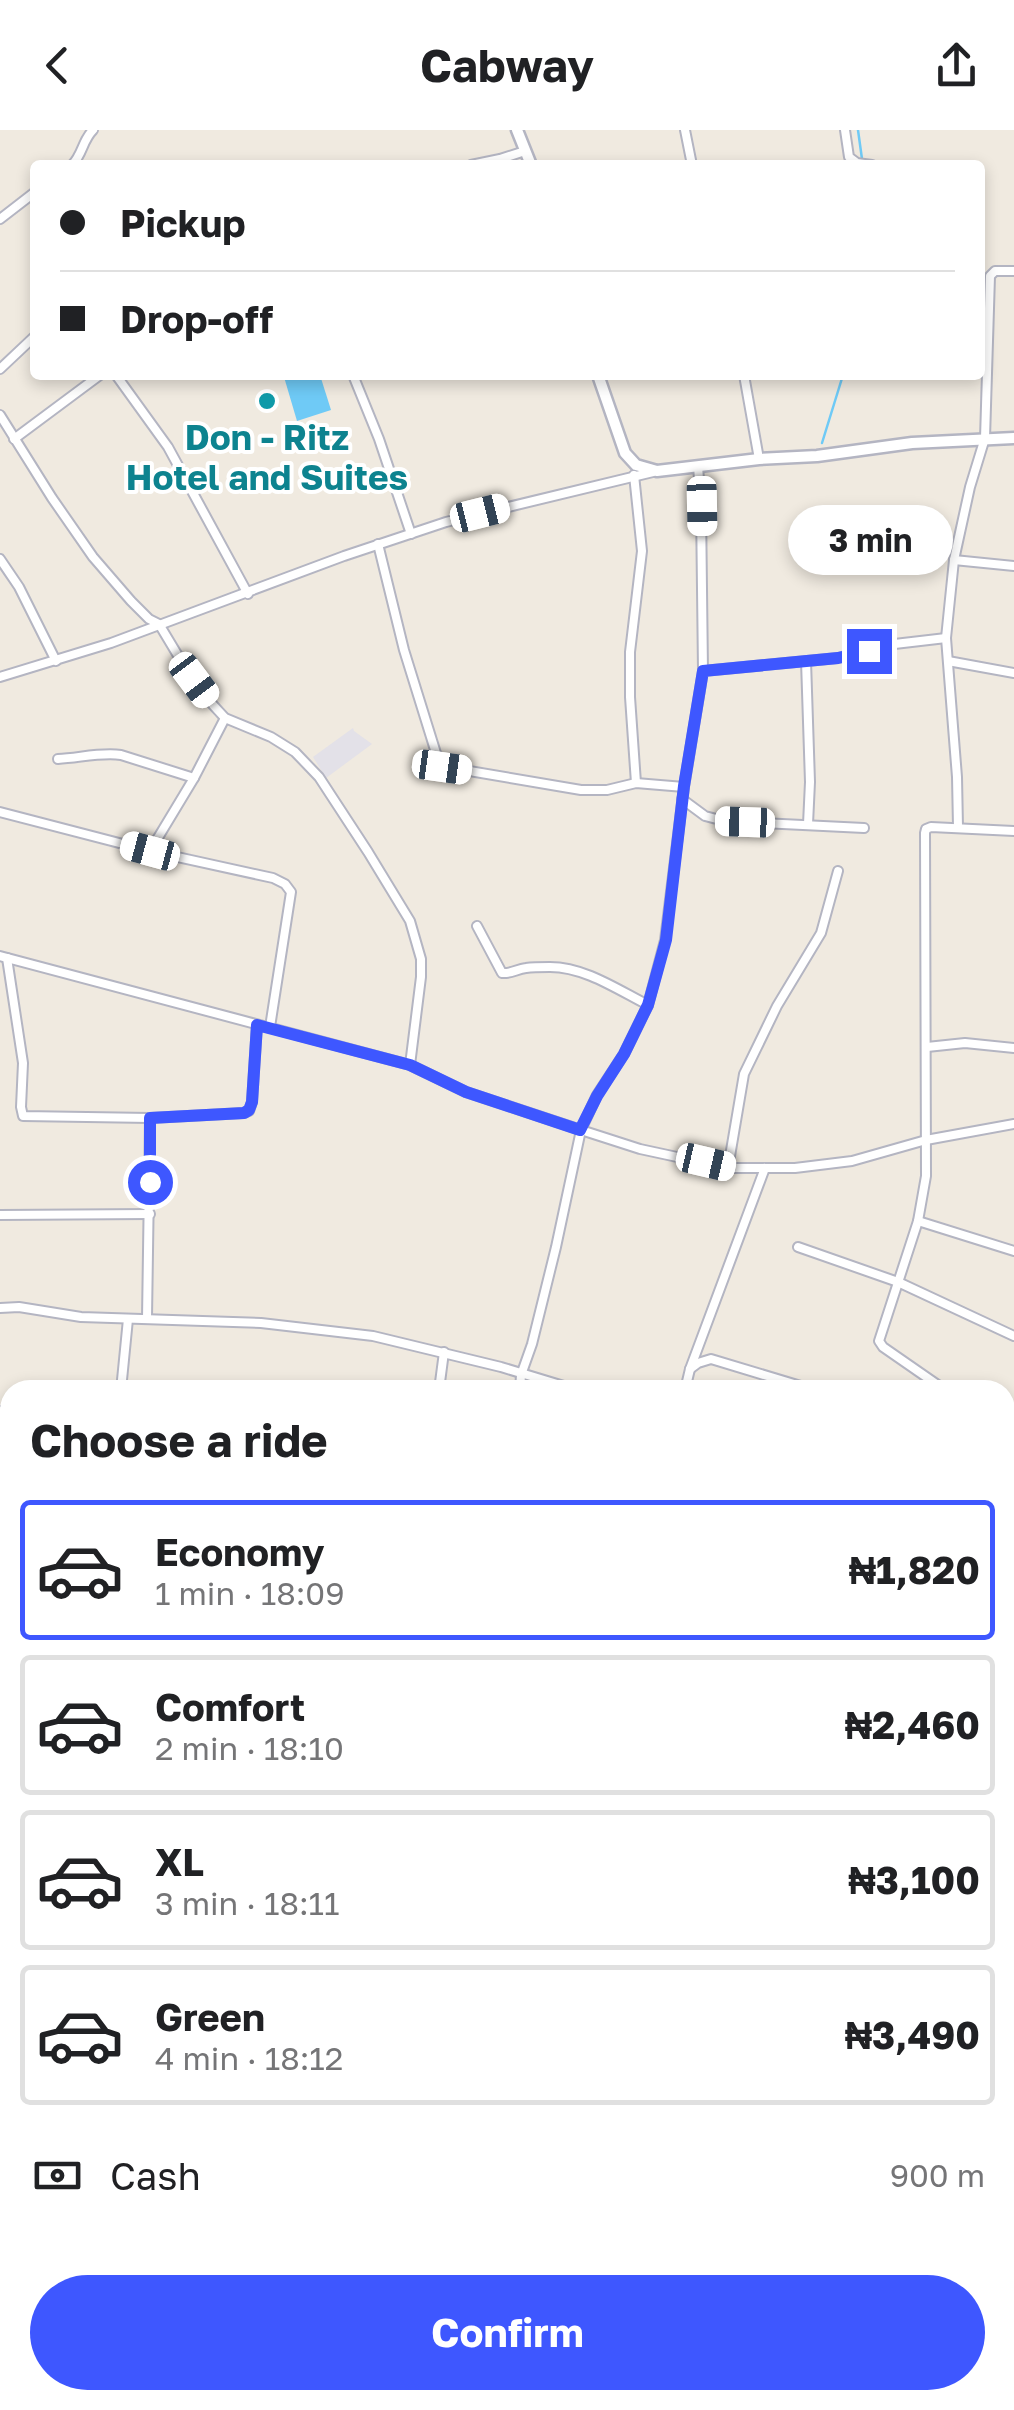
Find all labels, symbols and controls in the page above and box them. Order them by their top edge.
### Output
icon: back [30,38,85,93]
text: Cabway [420,38,594,92]
icon: share [929,38,984,93]
text: Pickup [120,200,246,245]
text: Drop-off [120,296,273,341]
marker: Don - Ritz Hotel and Suites [256,390,278,412]
place label: Don - Ritz Hotel and Suites [126,416,408,498]
car [686,476,718,536]
car [447,491,513,535]
callout: 3 min [786,506,952,576]
text: 3 min [829,521,912,559]
route end [847,629,892,674]
car [164,647,224,713]
car [410,748,474,786]
car [714,806,776,838]
car [117,829,183,873]
car [673,1141,739,1183]
route start [128,1160,173,1205]
text: Choose a ride [30,1413,328,1467]
icon: car [35,1525,125,1615]
text: Economy [155,1529,324,1574]
text: ₦1,820 [849,1547,980,1592]
text: 1 min · 18:09 [155,1574,345,1612]
icon: car [35,1680,125,1770]
text: Comfort [155,1684,305,1729]
text: ₦2,460 [845,1702,980,1747]
text: 2 min · 18:10 [155,1729,344,1767]
icon: car [35,1835,125,1925]
text: XL [155,1839,204,1884]
text: ₦3,100 [848,1857,980,1902]
text: 3 min · 18:11 [155,1884,340,1922]
icon: car [35,1990,125,2080]
text: Green [155,1994,265,2039]
text: ₦3,490 [845,2012,980,2057]
text: 4 min · 18:12 [155,2039,343,2077]
icon: cash [30,2148,85,2203]
text: Cash [110,2153,201,2198]
text: 900 m [890,2156,985,2194]
button: Confirm [30,2275,985,2390]

